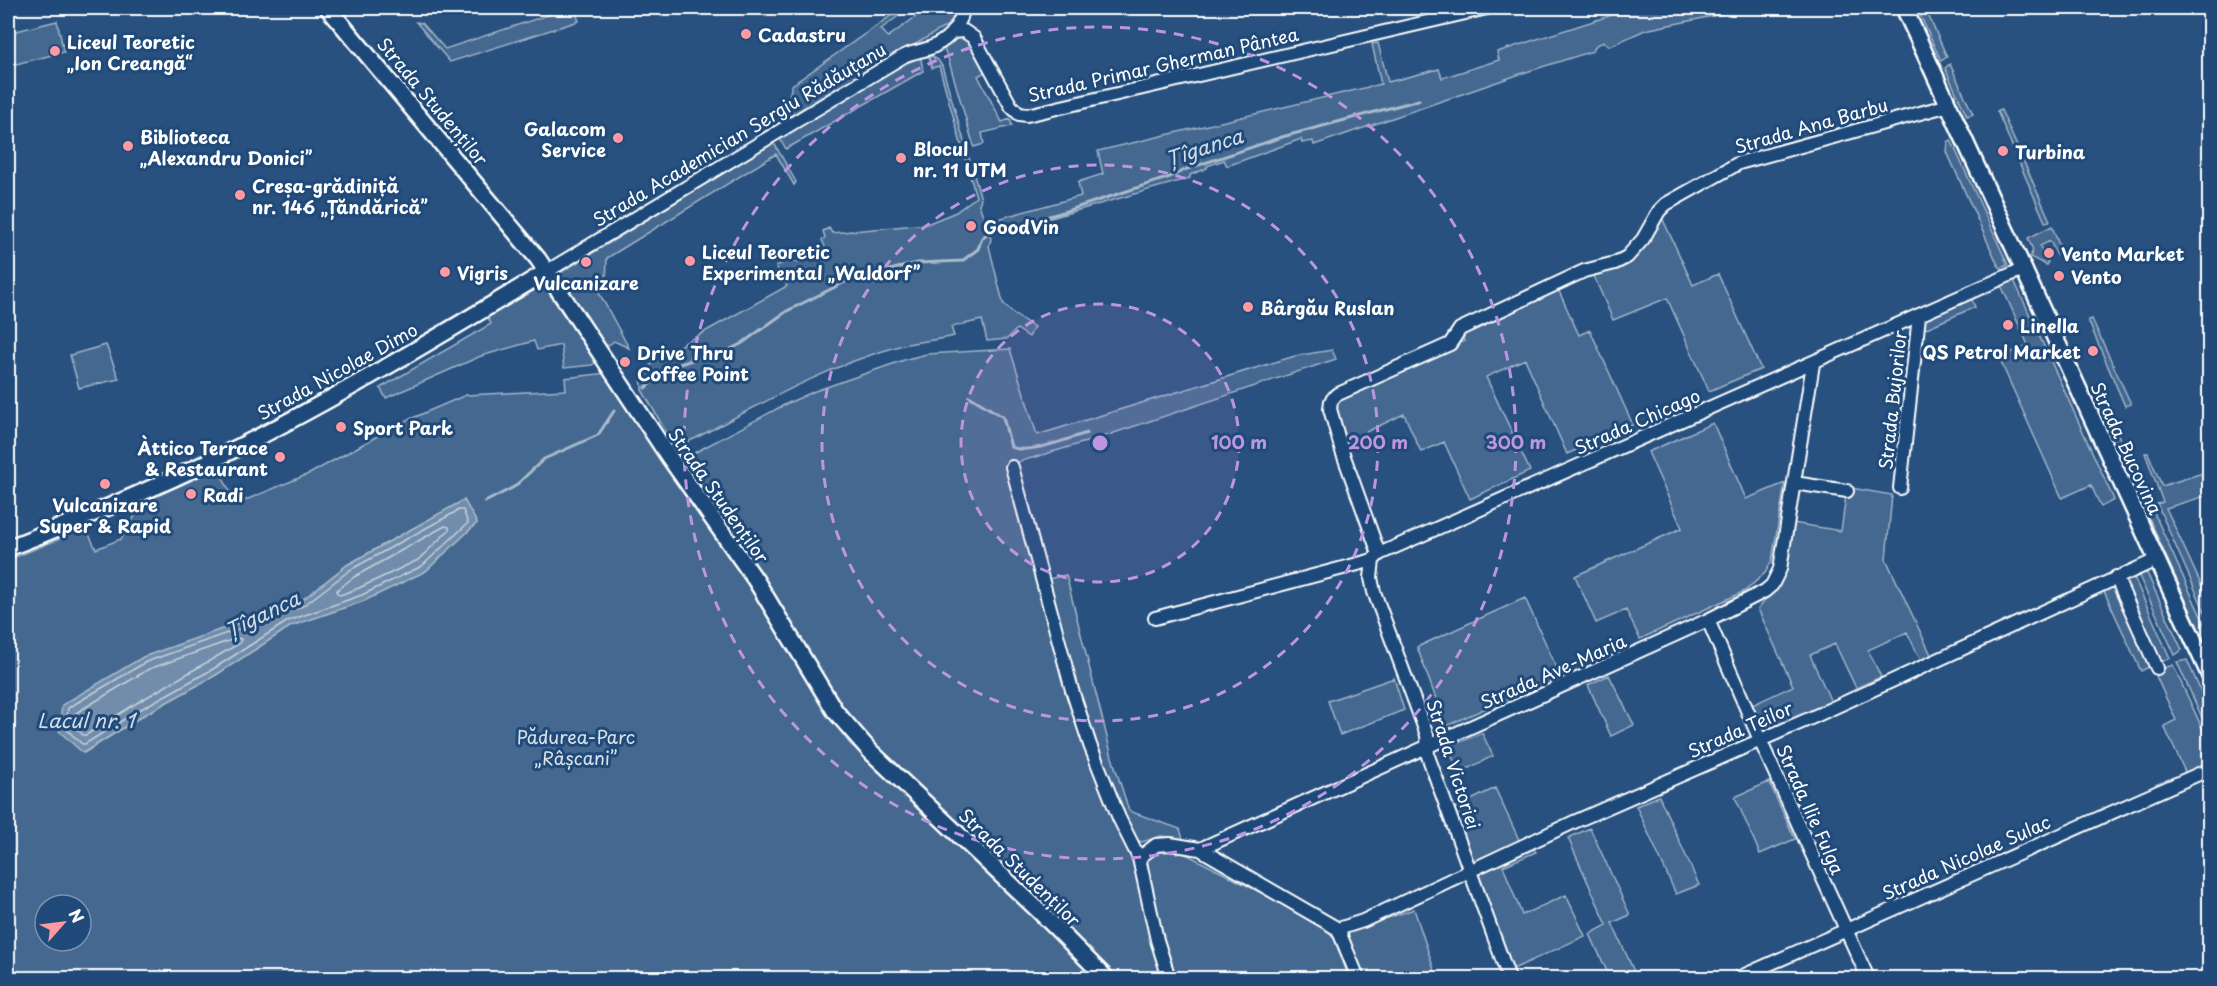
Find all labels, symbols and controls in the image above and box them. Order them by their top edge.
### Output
street label: Strada Primar Gherman Pântea [1025,20,1302,108]
place label: Cadastru [758,21,846,48]
marker: Cadastru [739,27,753,41]
place label: Liceul Teoretic „Ion Creangă“ [67,28,195,76]
street label: Strada Studenților [371,31,495,171]
street label: Strada Academician Sergiu Rădăuțanu [587,35,891,233]
marker: Liceul Teoretic „Ion Creangă“ [48,44,62,58]
street label: Strada Ana Barbu [1731,90,1891,160]
place label: Galacom Service [524,115,606,163]
water label: Țîganca [1161,120,1247,174]
place label: Biblioteca „Alexandru Donici” [140,123,312,171]
marker: Galacom Service [611,131,625,145]
place label: Blocul nr. 11 UTM [913,135,1007,183]
place label: Turbina [2015,138,2086,165]
marker: Biblioteca „Alexandru Donici” [121,139,135,153]
marker: Turbina [1996,144,2010,158]
marker: Blocul nr. 11 UTM [894,151,908,165]
place label: Creșa-grădiniță nr. 146 „Țăndărică” [252,172,428,220]
marker: Creșa-grădiniță nr. 146 „Țăndărică” [233,188,247,202]
place label: GoodVin [983,213,1059,240]
marker: GoodVin [964,219,978,233]
place label: Liceul Teoretic Experimental „Waldorf” [702,238,920,286]
place label: Vento Market [2061,240,2185,267]
marker: Vento Market [2042,246,2056,260]
marker: Liceul Teoretic Experimental „Waldorf” [683,254,697,268]
marker: Vulcanizare [579,255,593,269]
place label: Vigris [457,259,508,286]
place label: Vento [2071,263,2122,290]
marker: Vigris [438,265,452,279]
place label: Vulcanizare [533,269,639,296]
marker: Vento [2052,269,2066,283]
place label: Bârgău Ruslan [1260,294,1395,321]
marker: Bârgău Ruslan [1241,300,1255,314]
place label: Linella [2020,312,2079,339]
street label: Strada Nicolae Dimo [252,316,422,426]
marker: Linella [2001,318,2015,332]
street label: Strada Bujorilor [1871,328,1913,471]
place label: QS Petrol Market [1923,338,2081,365]
place label: Drive Thru Coffee Point [637,339,749,387]
marker: QS Petrol Market [2086,344,2100,358]
marker: Drive Thru Coffee Point [618,355,632,369]
street label: Strada Bucovina [2084,377,2170,520]
street label: Strada Chicago [1570,381,1704,461]
place label: Sport Park [353,414,453,441]
marker: Sport Park [334,420,348,434]
street label: Strada Studenților [662,422,776,569]
text: 100 m [1211,428,1267,455]
text: 200 m [1348,428,1408,455]
text: 300 m [1486,428,1546,455]
centre of rings [1090,433,1110,453]
place label: Àttico Terrace & Restaurant [137,434,268,482]
marker: Àttico Terrace & Restaurant [273,450,287,464]
marker: Vulcanizare Super & Rapid [98,477,112,491]
place label: Radi [203,481,243,508]
marker: Radi [184,487,198,501]
place label: Vulcanizare Super & Rapid [39,491,171,539]
water label: Țîganca [220,583,305,645]
street label: Strada Ave-Maria [1476,626,1631,715]
street label: Strada Teilor [1683,694,1797,764]
street label: Strada Victoriei [1420,696,1488,832]
water label: Lacul nr. 1 [37,705,138,735]
park label: Pădurea-Parc „Râșcani” [517,723,635,771]
street label: Strada Ilie Fulga [1770,740,1852,878]
street label: Strada Studenților [953,802,1087,933]
street label: Strada Nicolae Sulac [1877,808,2055,906]
north arrow [33,893,93,953]
text: N [64,904,91,927]

